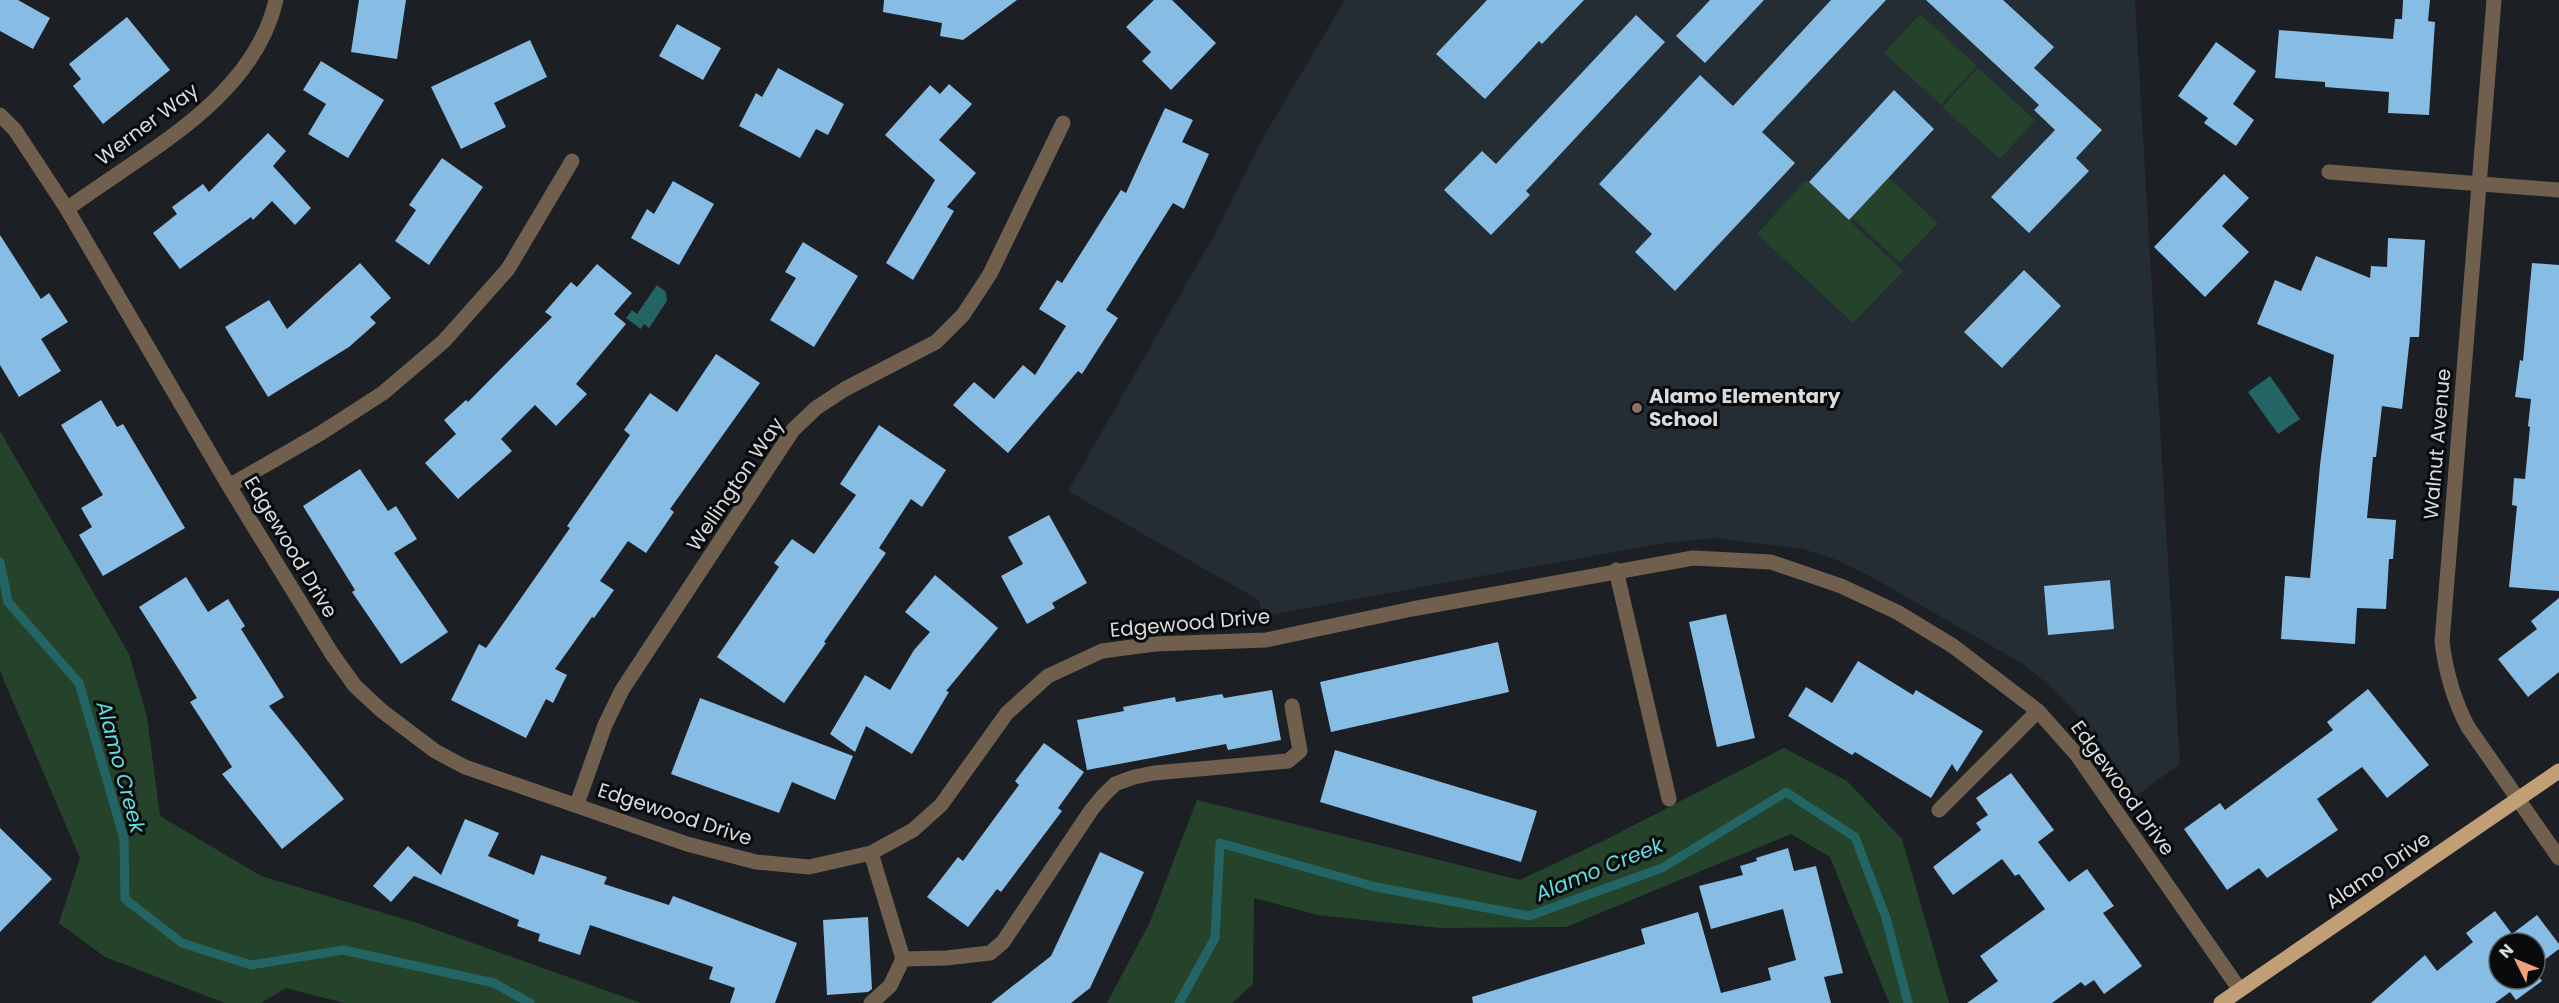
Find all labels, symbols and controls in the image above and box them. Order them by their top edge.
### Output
street label: Werner Way [90,76,204,172]
street label: Walnut Avenue [2416,367,2458,521]
place label: Alamo Elementary School [1649,382,1841,433]
marker: Alamo Elementary School [1630,401,1644,415]
street label: Wellington Way [680,412,790,556]
street label: Edgewood Drive [238,471,344,623]
street label: Edgewood Drive [1109,602,1271,644]
water label: Alamo Creek [89,697,153,837]
street label: Edgewood Drive [2064,715,2182,861]
street label: Edgewood Drive [594,776,756,852]
street label: Alamo Drive [2320,825,2436,915]
water label: Alamo Creek [1530,830,1668,908]
north arrow [2487,931,2547,991]
text: N [2494,939,2519,963]

